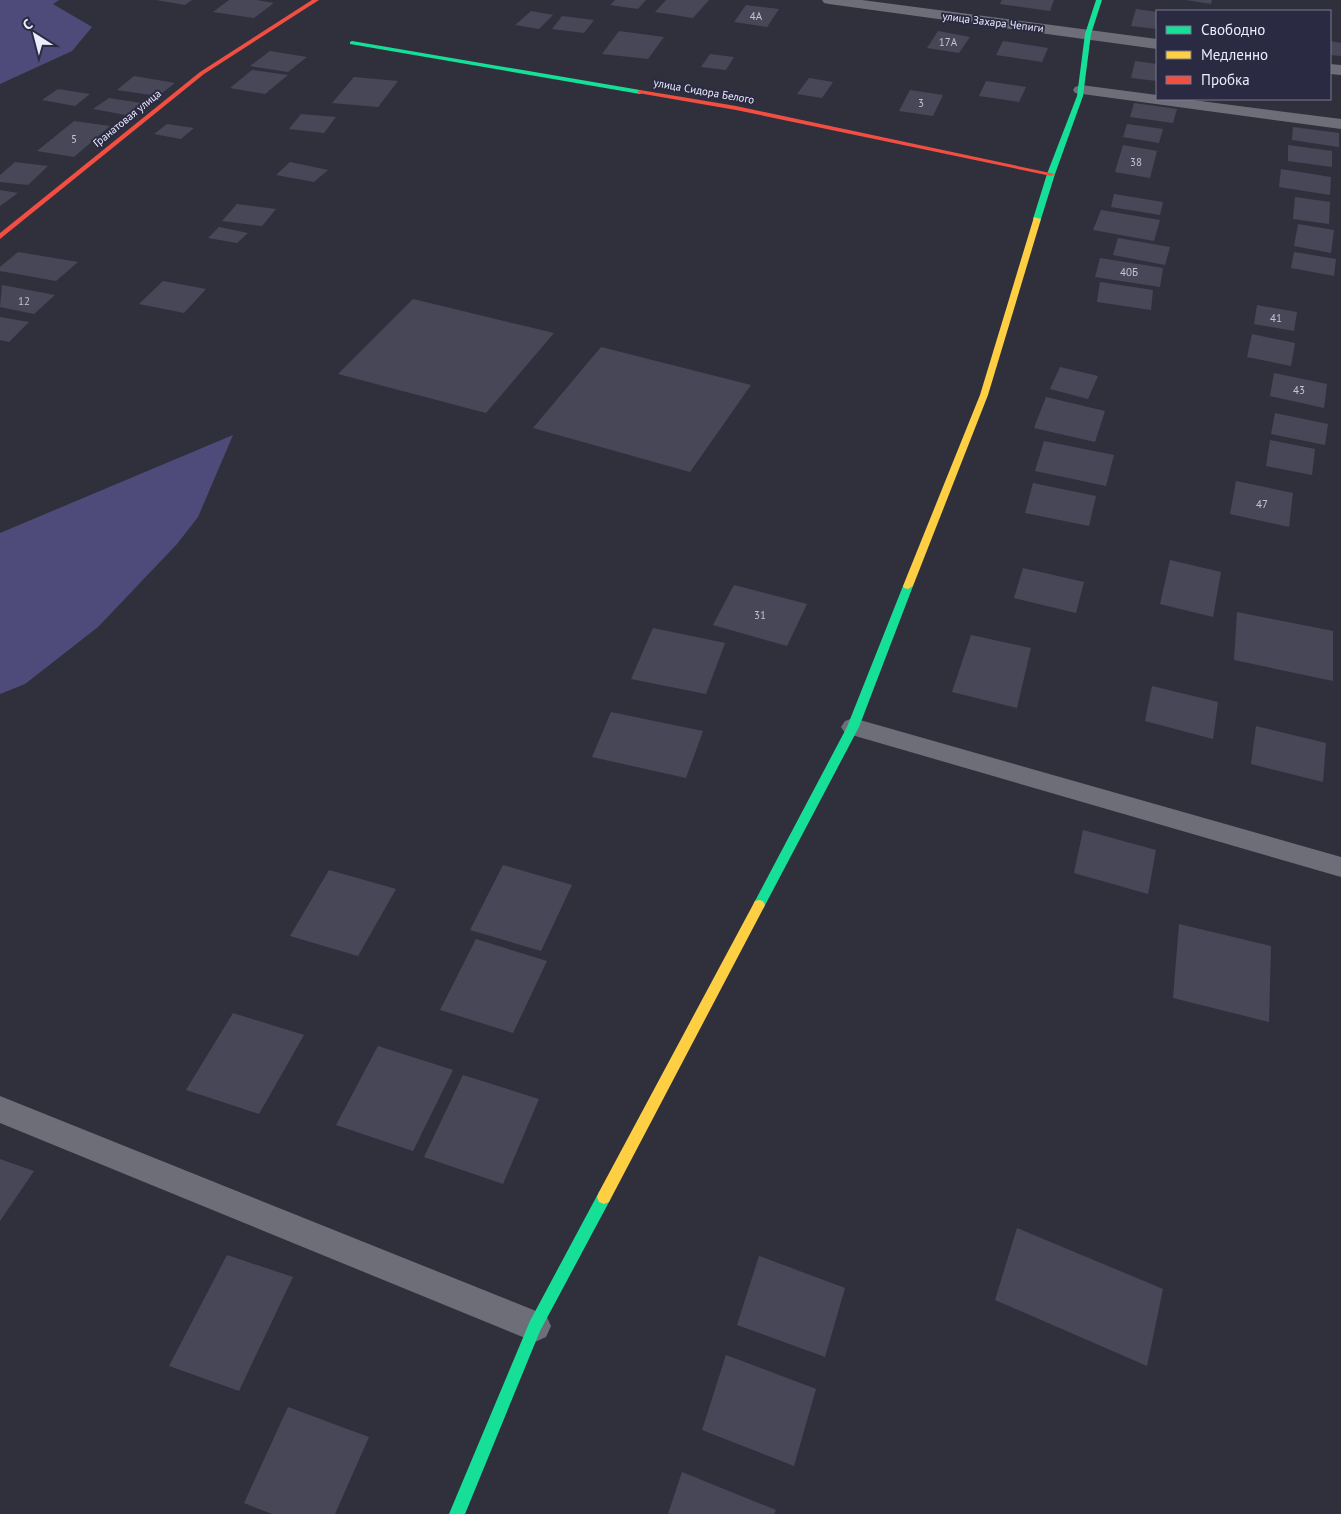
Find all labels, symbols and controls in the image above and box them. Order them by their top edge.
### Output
house number: 4А [750,9,763,23]
street label: улица Захара Чепиги [942,9,1044,35]
north arrow [10,10,60,60]
legend [1156,10,1331,100]
text: С [19,15,36,34]
text: Свободно [1201,20,1265,39]
house number: 17А [939,35,958,49]
text: Медленно [1201,45,1268,64]
text: Пробка [1201,70,1250,89]
street label: улица Сидора Белого [653,75,756,107]
street label: Гранатовая улица [90,86,164,150]
house number: 3 [918,96,924,110]
house number: 5 [71,132,77,146]
house number: 38 [1130,155,1142,169]
house number: 40Б [1120,265,1138,279]
house number: 12 [18,294,30,308]
house number: 41 [1270,311,1282,325]
house number: 43 [1293,383,1305,397]
house number: 47 [1256,497,1268,511]
house number: 31 [754,608,766,622]

